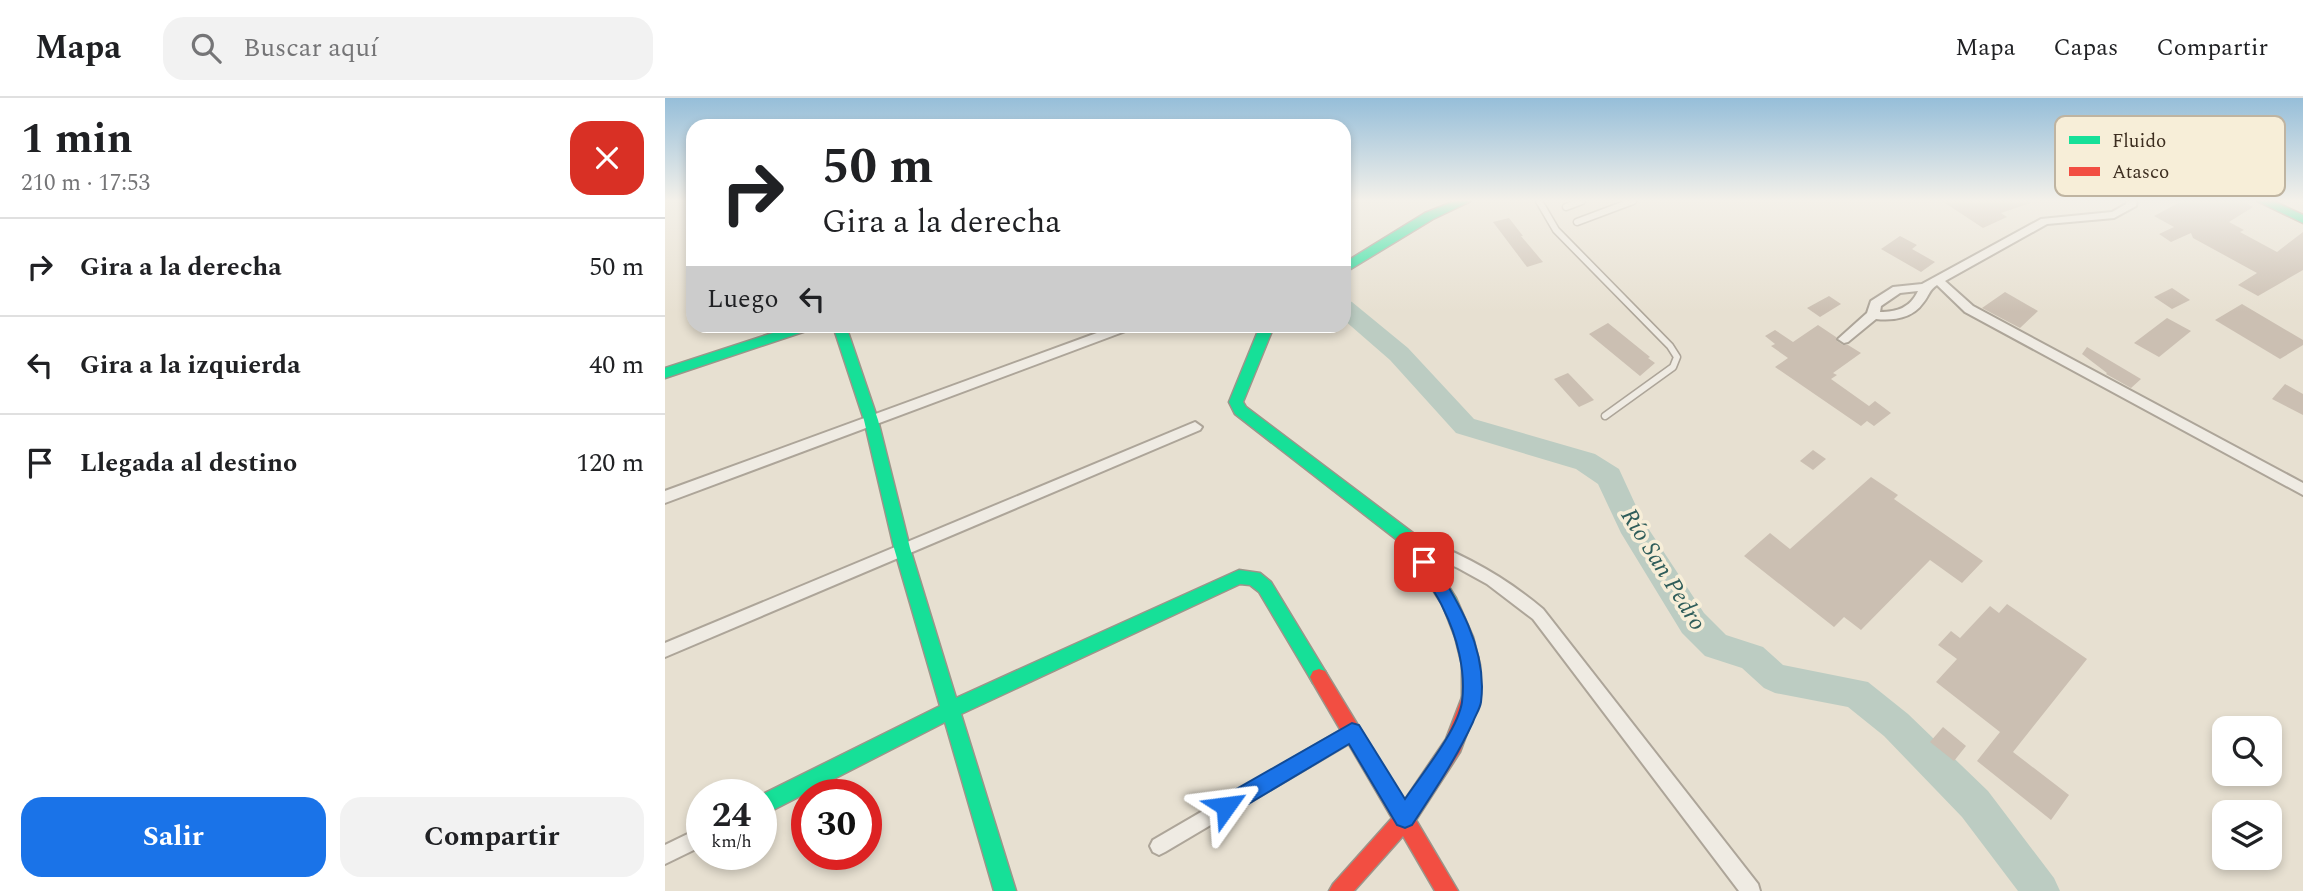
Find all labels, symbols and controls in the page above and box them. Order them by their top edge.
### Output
search box [163,17,653,80]
text: Mapa [35,23,121,73]
text: Buscar aquí [243,28,378,68]
icon: search [187,29,225,67]
text: Mapa [1955,30,2015,66]
text: Capas [2053,30,2118,66]
text: Compartir [2156,30,2268,66]
text: 1 min [21,108,133,171]
legend [2055,116,2285,196]
button: close [570,121,644,195]
text: Fluido [2112,127,2166,156]
text: 50 m [822,130,933,205]
icon: right [707,147,798,238]
text: Atasco [2112,158,2169,187]
text: 210 m · 17:53 [21,166,150,201]
text: Gira a la derecha [822,198,1061,247]
text: Gira a la derecha [80,247,282,287]
text: 50 m [589,247,644,287]
icon: right [21,248,59,286]
text: Luego [707,279,779,319]
icon: left [793,280,831,318]
text: Gira a la izquierda [80,345,301,385]
text: 40 m [589,345,644,385]
icon: left [21,346,59,384]
text: Llegada al destino [80,443,297,483]
text: 120 m [576,443,644,483]
icon: arrive [21,444,59,482]
water label: Río San Pedro [1611,501,1715,638]
pin [1394,532,1454,592]
icon: arrive [1405,543,1443,581]
map controls [2212,716,2282,870]
button: search [2212,716,2282,786]
position arrow [1189,769,1263,843]
speed limit sign: 30 [791,779,882,870]
text: 24 [712,789,751,842]
button: Salir [21,797,326,877]
button: Compartir [340,797,644,877]
button: layers [2212,800,2282,870]
text: km/h [711,828,752,855]

